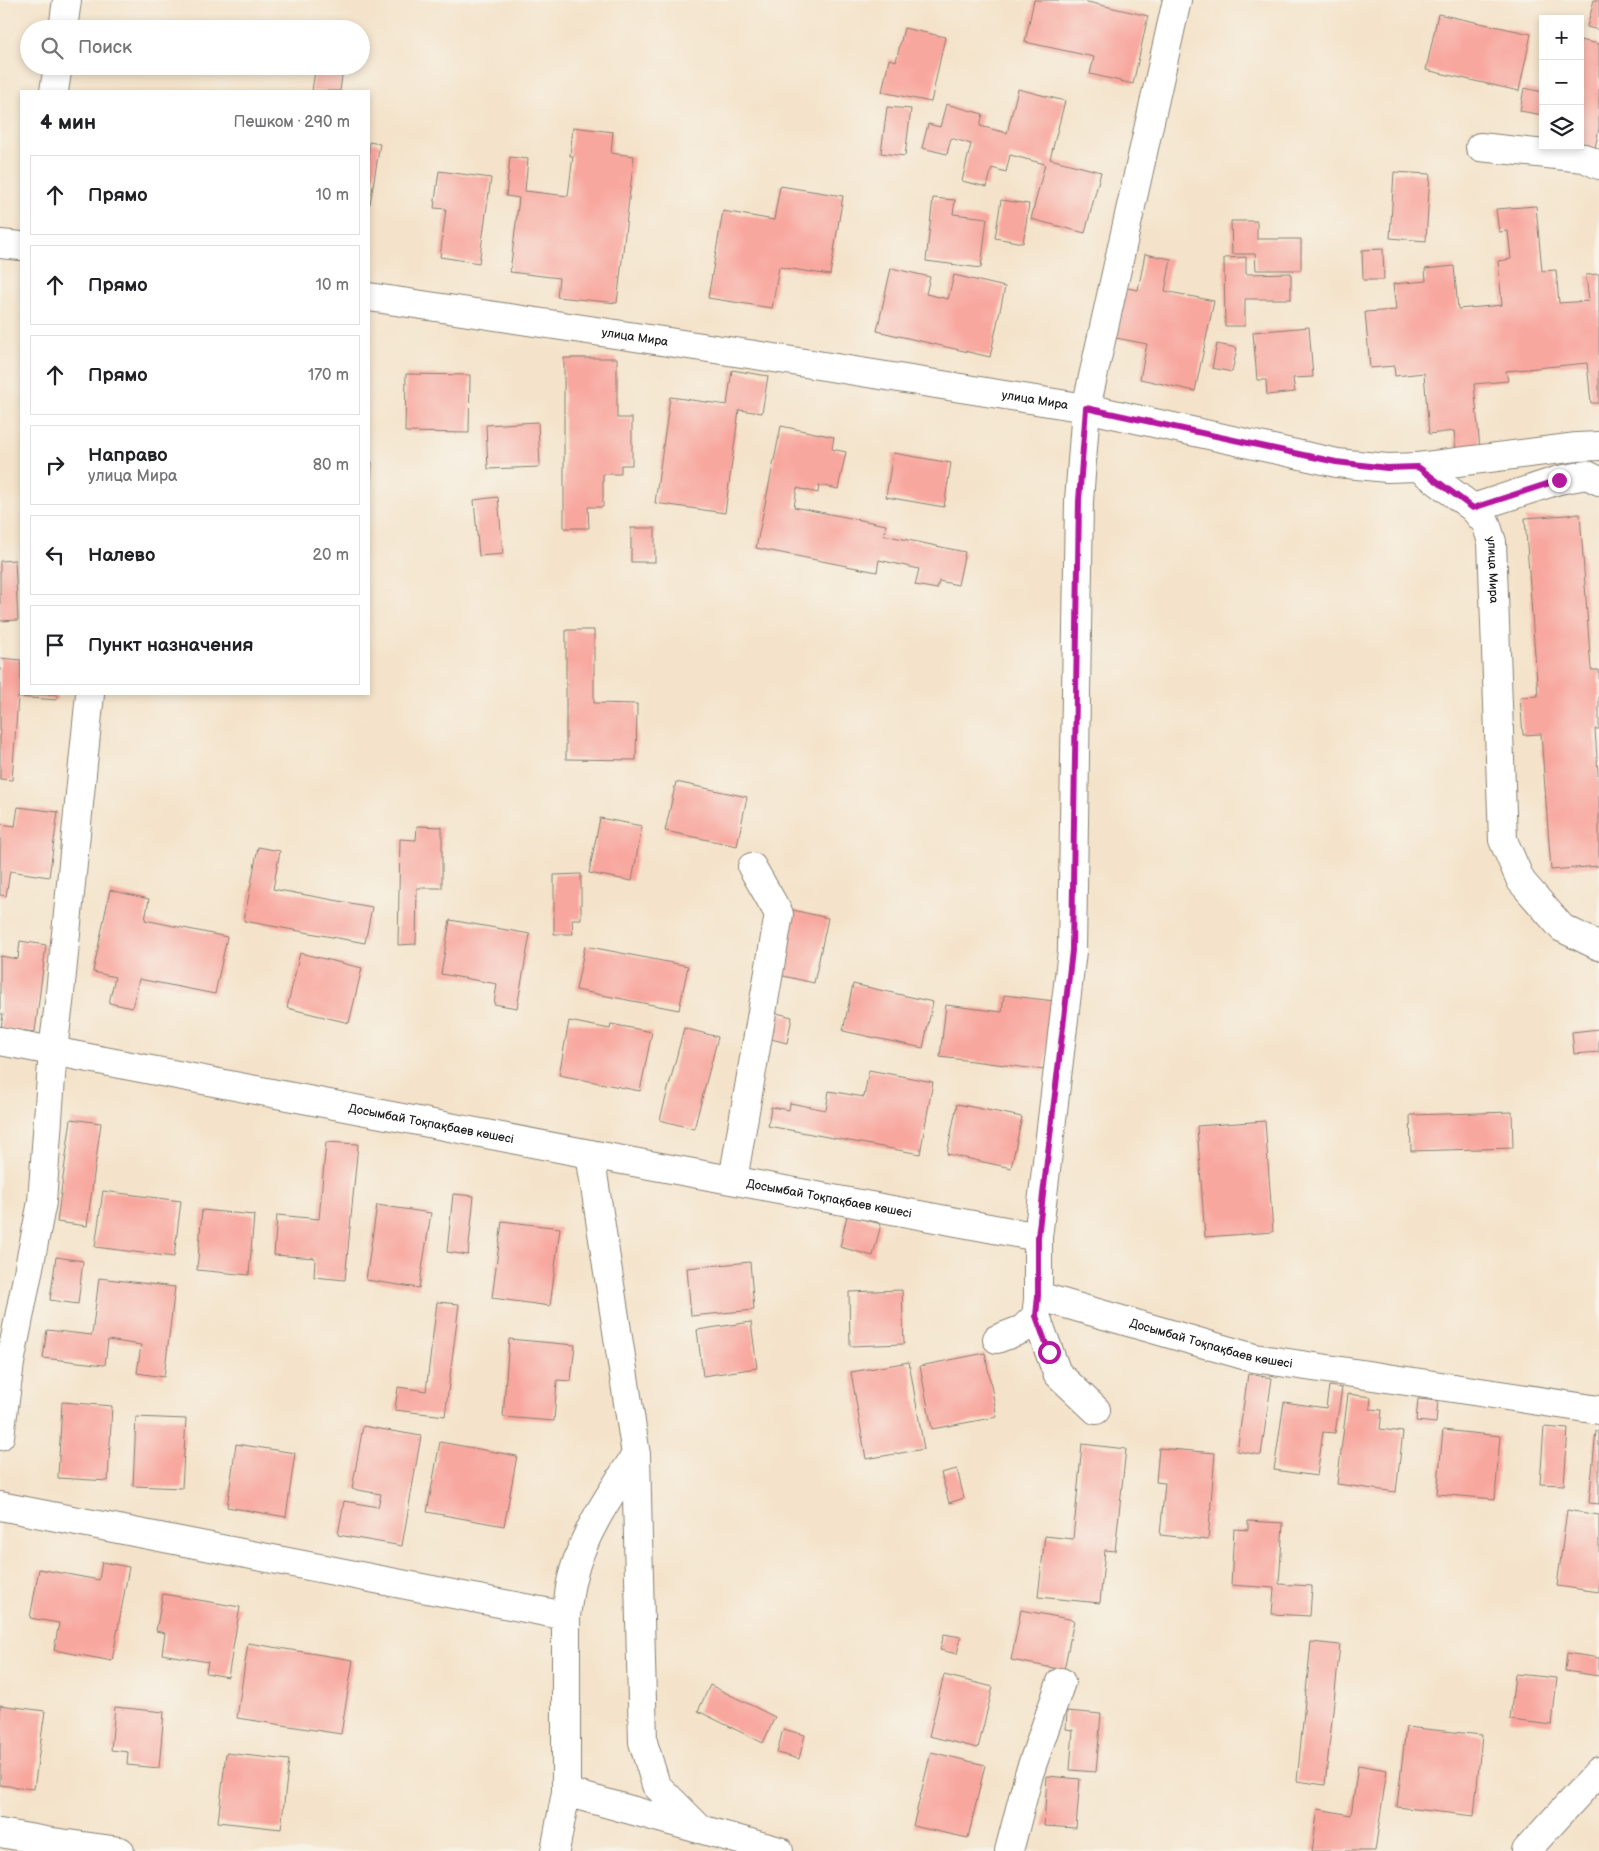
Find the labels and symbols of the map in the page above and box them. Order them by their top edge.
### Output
street label: улица Мира [601,325,669,349]
street label: улица Мира [1001,387,1069,413]
route end [1548,469,1571,492]
street label: улица Мира [1483,534,1502,604]
street label: Досымбай Тоқпақбаев көшесі [347,1100,515,1147]
street label: Досымбай Тоқпақбаев көшесі [745,1176,913,1221]
street label: Досымбай Тоқпақбаев көшесі [1128,1315,1294,1371]
route start [1038,1341,1061,1364]

